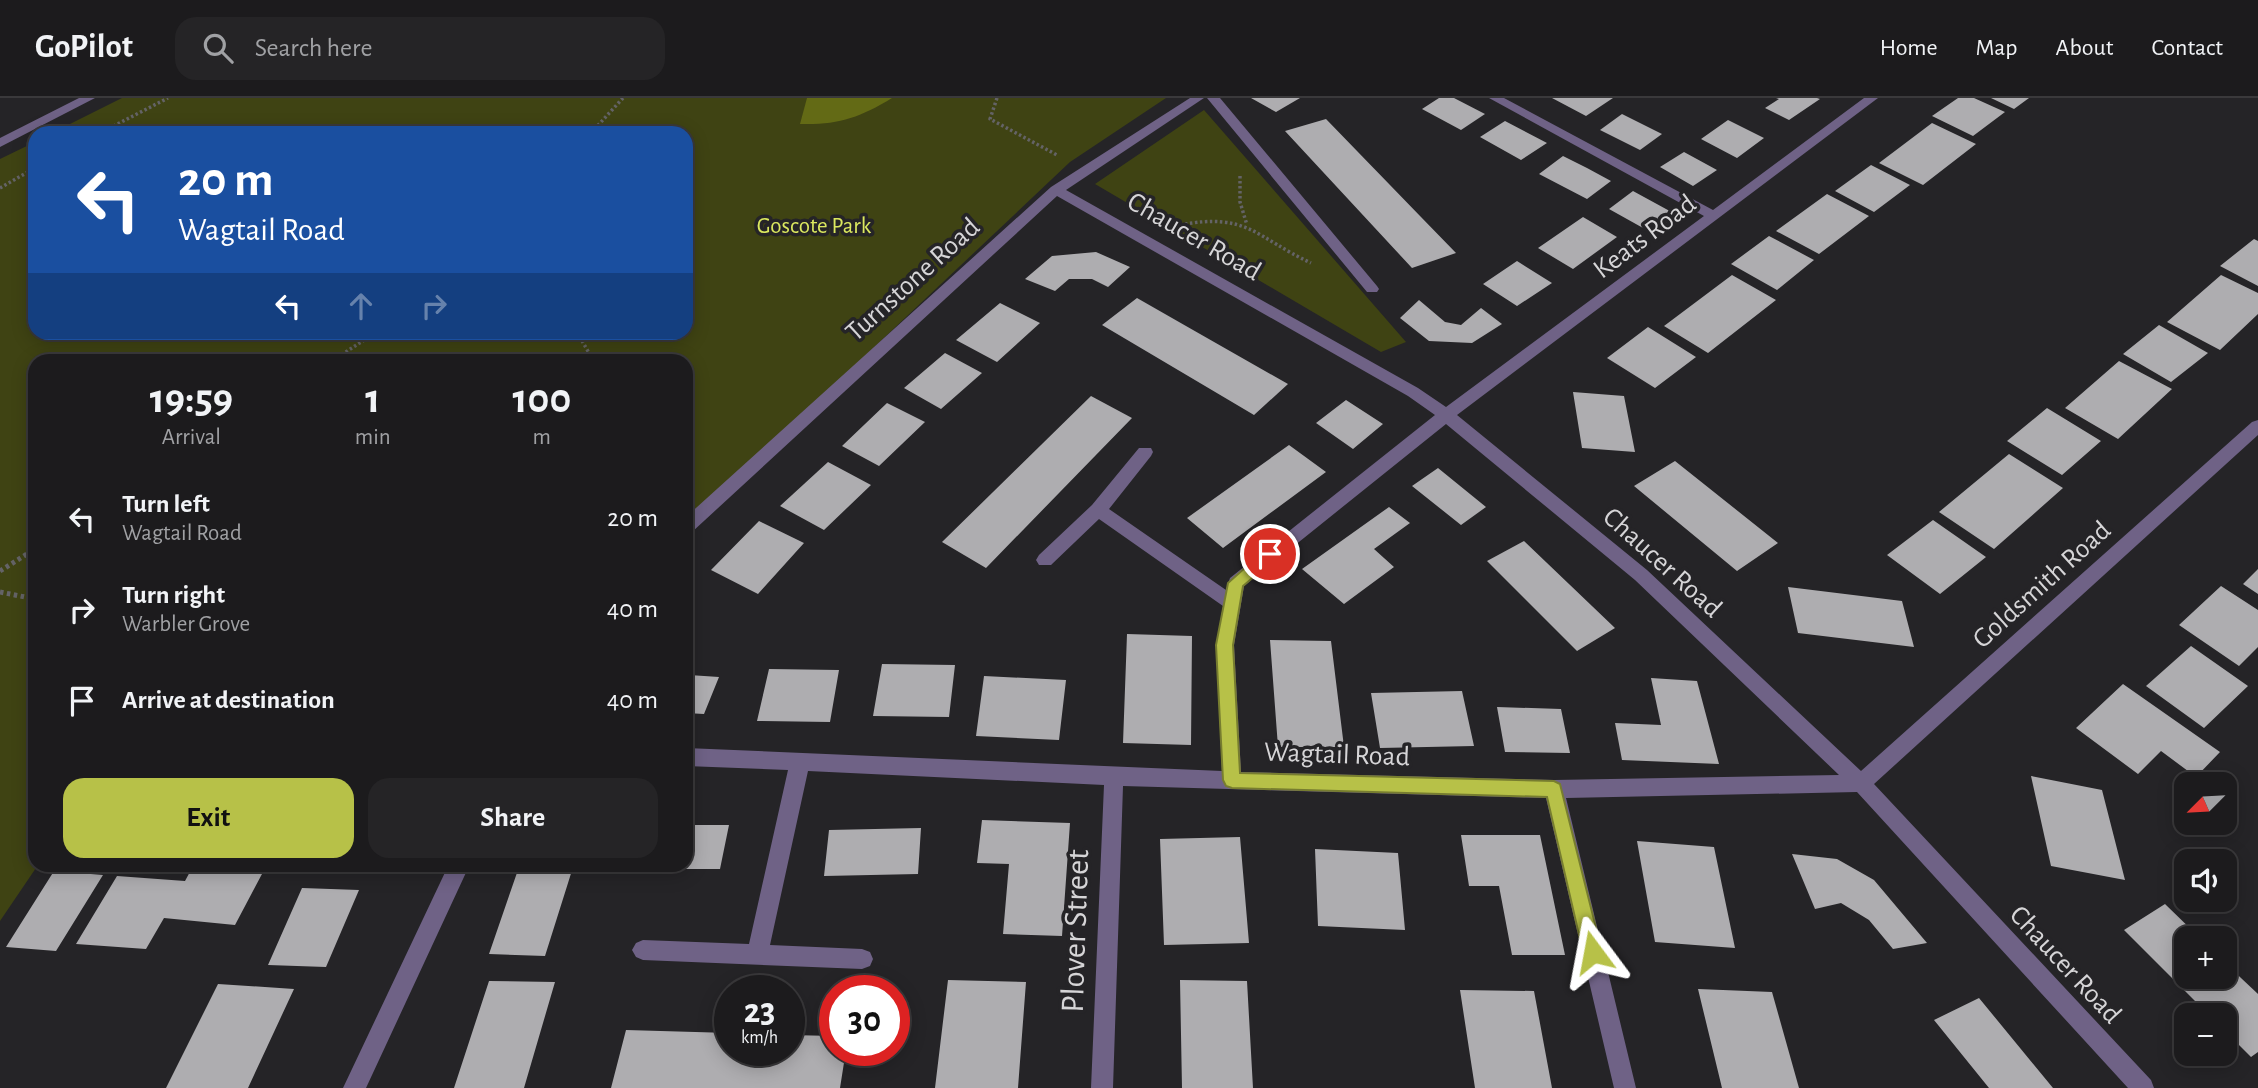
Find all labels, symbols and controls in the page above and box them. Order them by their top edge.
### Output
search box [175,17,665,80]
icon: search [199,29,237,67]
text: GoPilot [35,31,133,64]
text: Search here [255,35,372,61]
text: Home [1880,36,1938,60]
text: Map [1976,36,2018,60]
text: About [2056,36,2113,60]
text: Contact [2151,36,2223,60]
icon: left [63,154,154,245]
text: 20 m [178,156,274,205]
street label: Chaucer Road [1122,188,1266,286]
street label: Keats Road [1589,190,1701,284]
street label: Turnstone Road [841,213,985,347]
text: Wagtail Road [178,214,345,246]
park label: Goscote Park [757,215,872,238]
icon: left [269,287,307,325]
icon: ahead [342,287,380,325]
icon: right [415,287,453,325]
text: 19:59 [150,378,233,420]
text: 1 [365,378,380,420]
text: 100 [512,378,571,420]
text: Arrival [162,426,221,449]
text: min [355,426,391,449]
text: m [533,426,551,449]
text: Turn left [122,491,210,517]
icon: left [63,500,101,538]
street label: Chaucer Road [1597,503,1727,623]
text: 20 m [607,505,658,531]
street label: Goldsmith Road [1968,516,2116,654]
text: Wagtail Road [122,522,242,545]
pin [1240,524,1300,584]
icon: arrive [1251,535,1289,573]
text: Turn right [122,582,225,608]
icon: right [63,591,101,629]
text: 40 m [607,596,658,622]
text: Warbler Grove [122,613,250,636]
icon: arrive [63,682,101,720]
text: Arrive at destination [122,687,335,713]
text: 40 m [607,687,658,713]
street label: Wagtail Road [1264,738,1410,772]
north arrow [2174,772,2236,835]
map controls [2174,772,2237,1066]
button: Exit [63,778,354,858]
button: Share [368,778,658,858]
street label: Plover Street [1057,848,1095,1013]
button: sound [2174,849,2237,912]
street label: Chaucer Road [2004,901,2126,1029]
position arrow [1556,915,1630,989]
button: + [2174,926,2237,989]
speed limit sign: 30 [819,975,910,1066]
text: 23 [744,994,775,1029]
button: − [2174,1003,2237,1066]
text: km/h [741,1029,778,1047]

